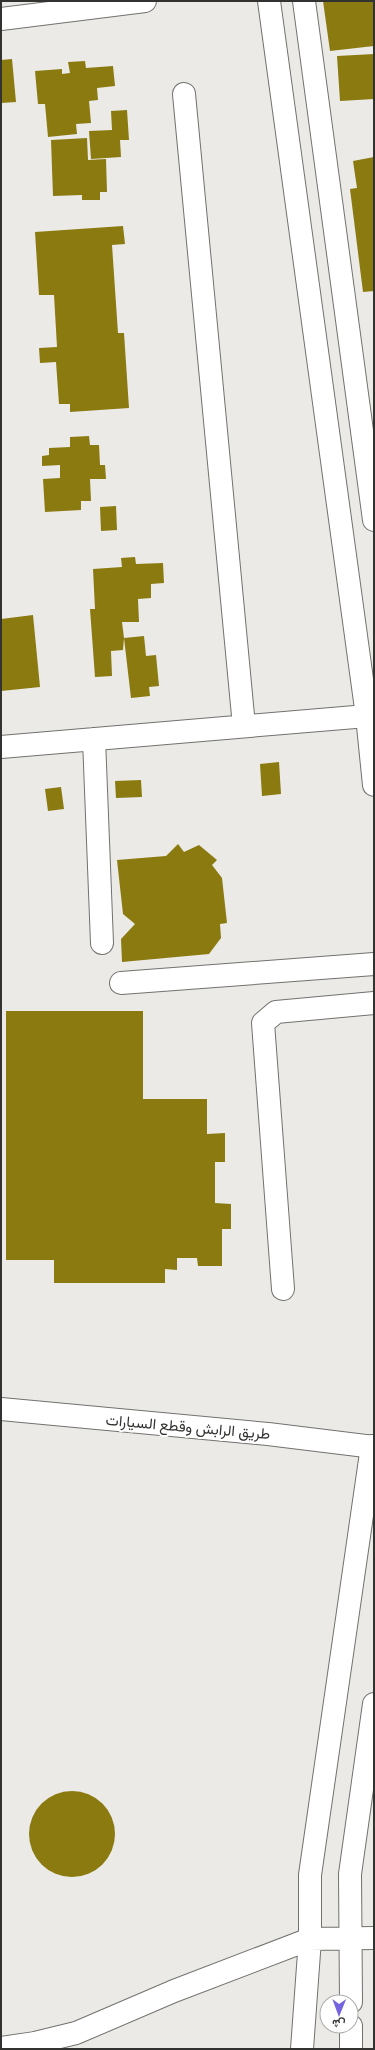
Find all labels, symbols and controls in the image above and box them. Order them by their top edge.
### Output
street label: طريق الرابش وقطع السيارات [105,1411,271,1445]
north arrow [319,1994,359,2034]
text: ش [332,2017,346,2030]

